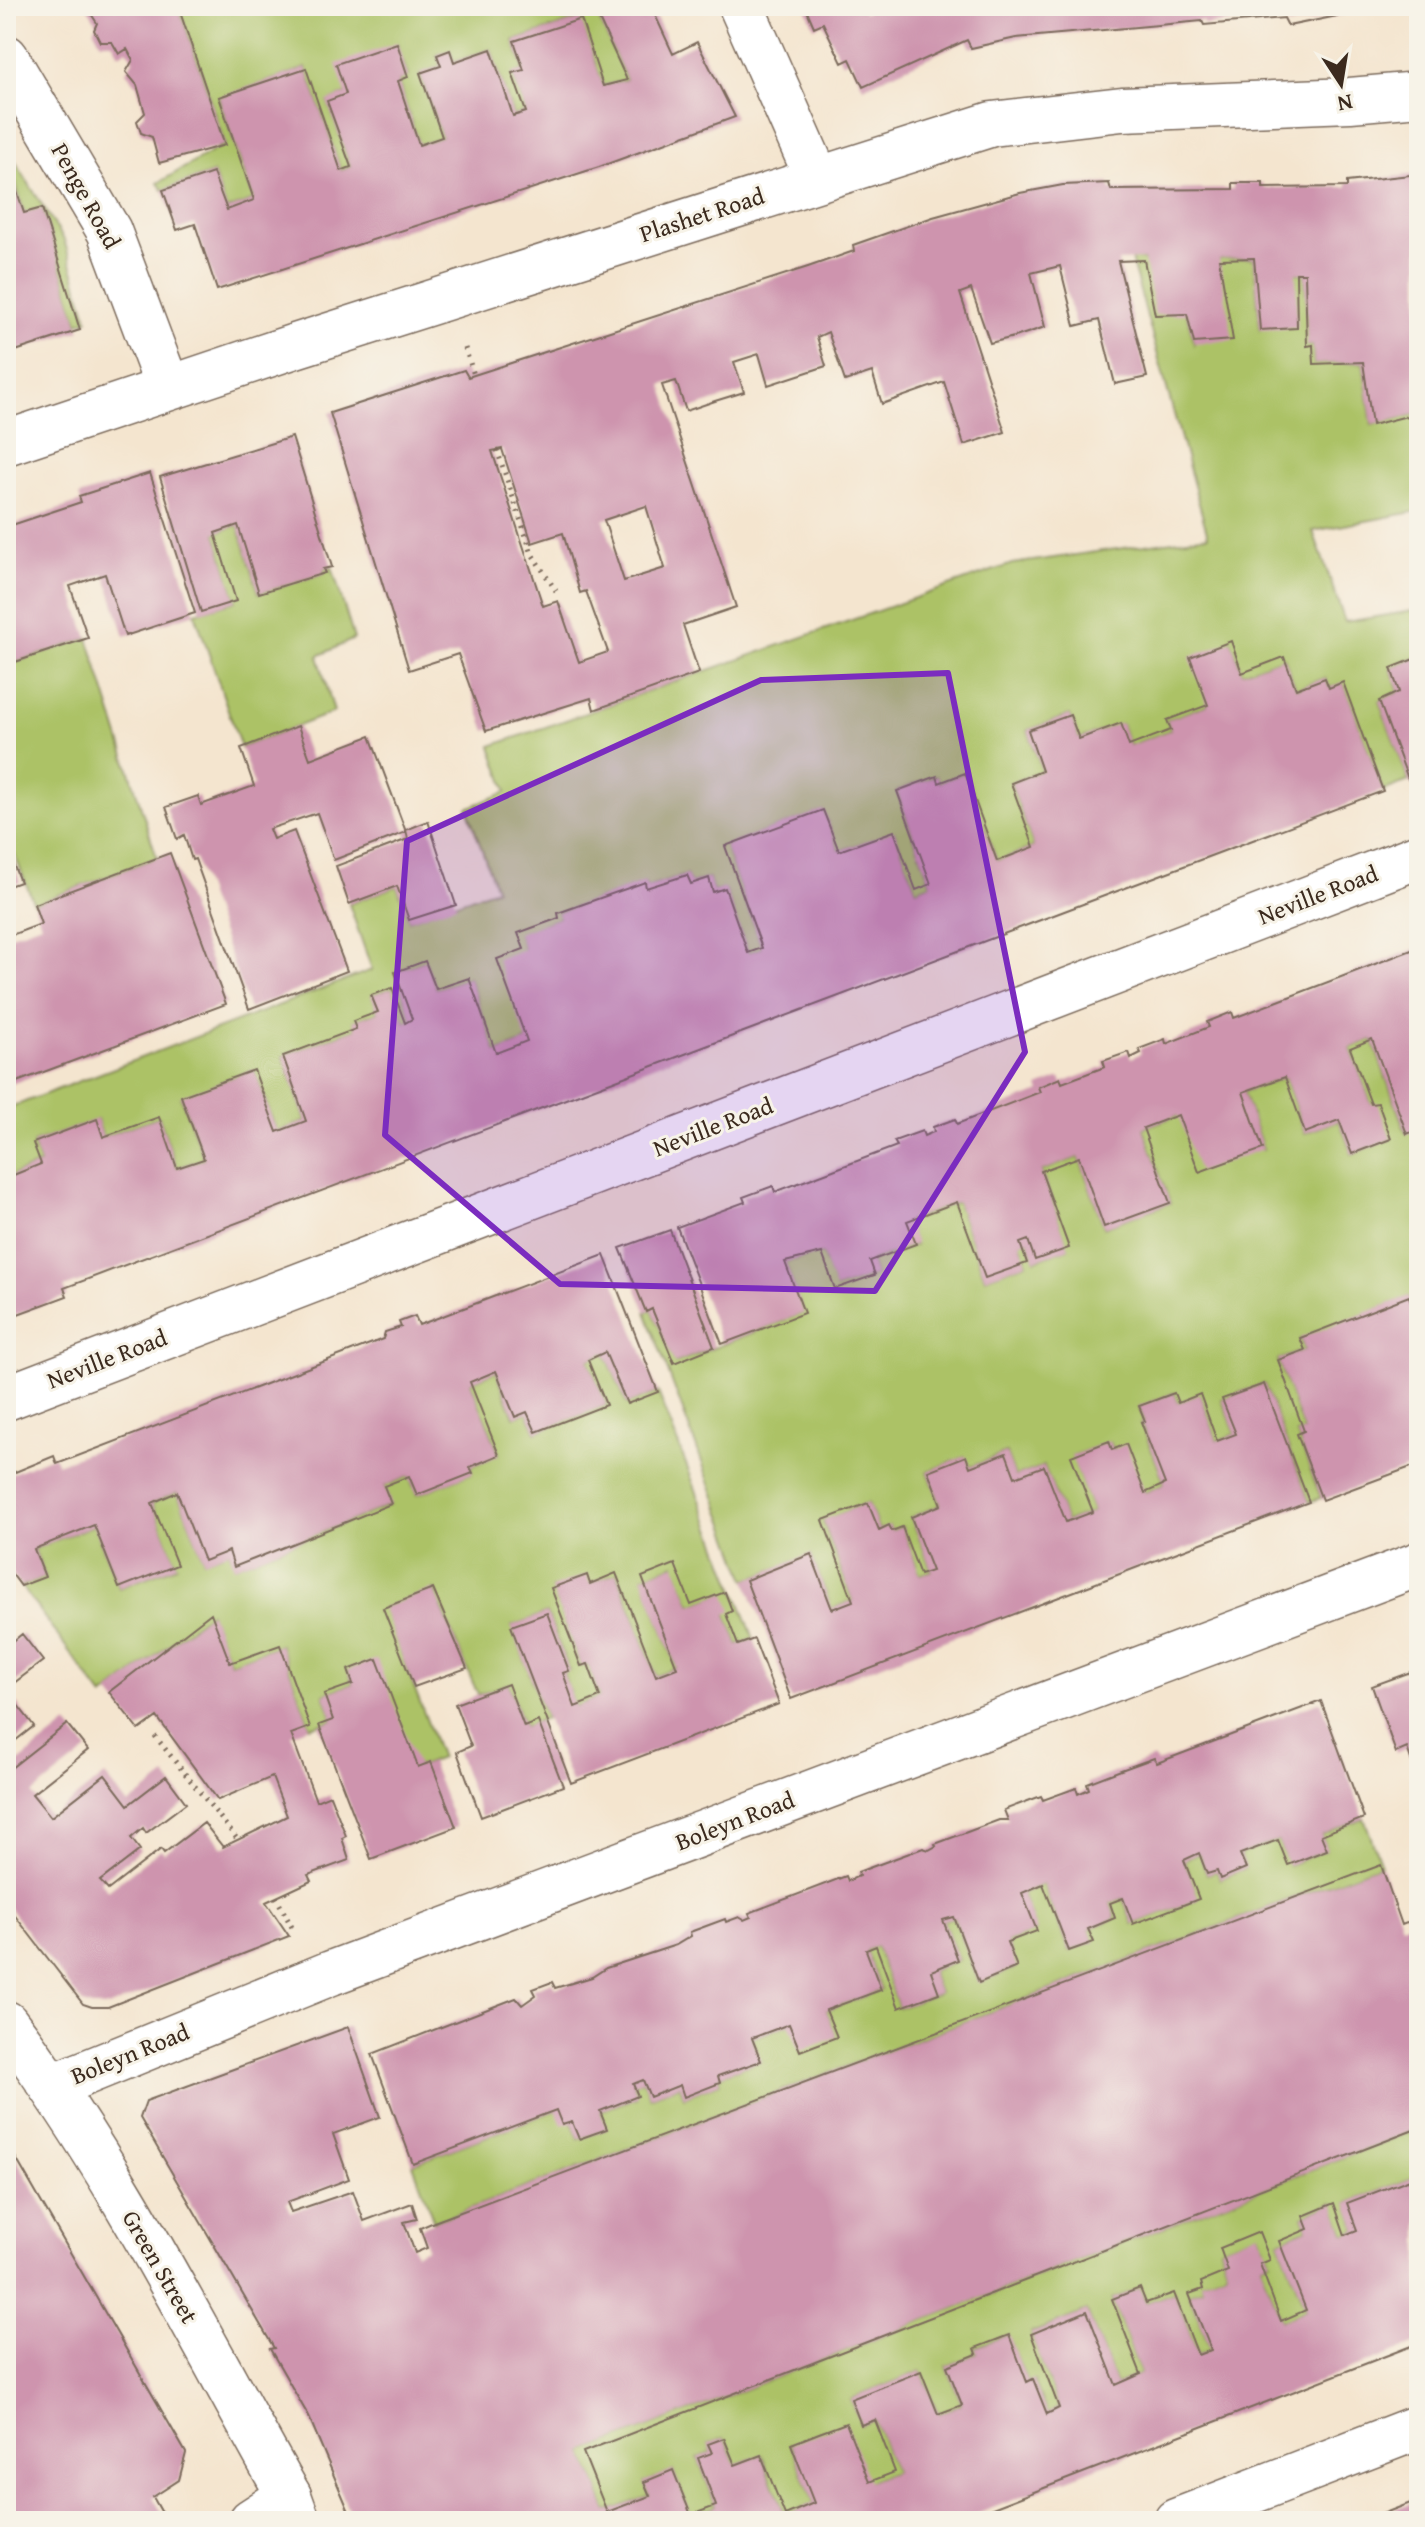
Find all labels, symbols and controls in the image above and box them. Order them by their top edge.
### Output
north arrow [1301,44,1381,124]
text: N [1334,86,1356,121]
street label: Penge Road [43,136,130,255]
street label: Plashet Road [635,178,769,251]
street label: Neville Road [1253,856,1383,933]
street label: Neville Road [648,1088,778,1165]
street label: Neville Road [42,1320,172,1397]
street label: Boleyn Road [670,1782,800,1859]
street label: Boleyn Road [65,2014,194,2093]
street label: Green Street [114,2204,207,2330]

